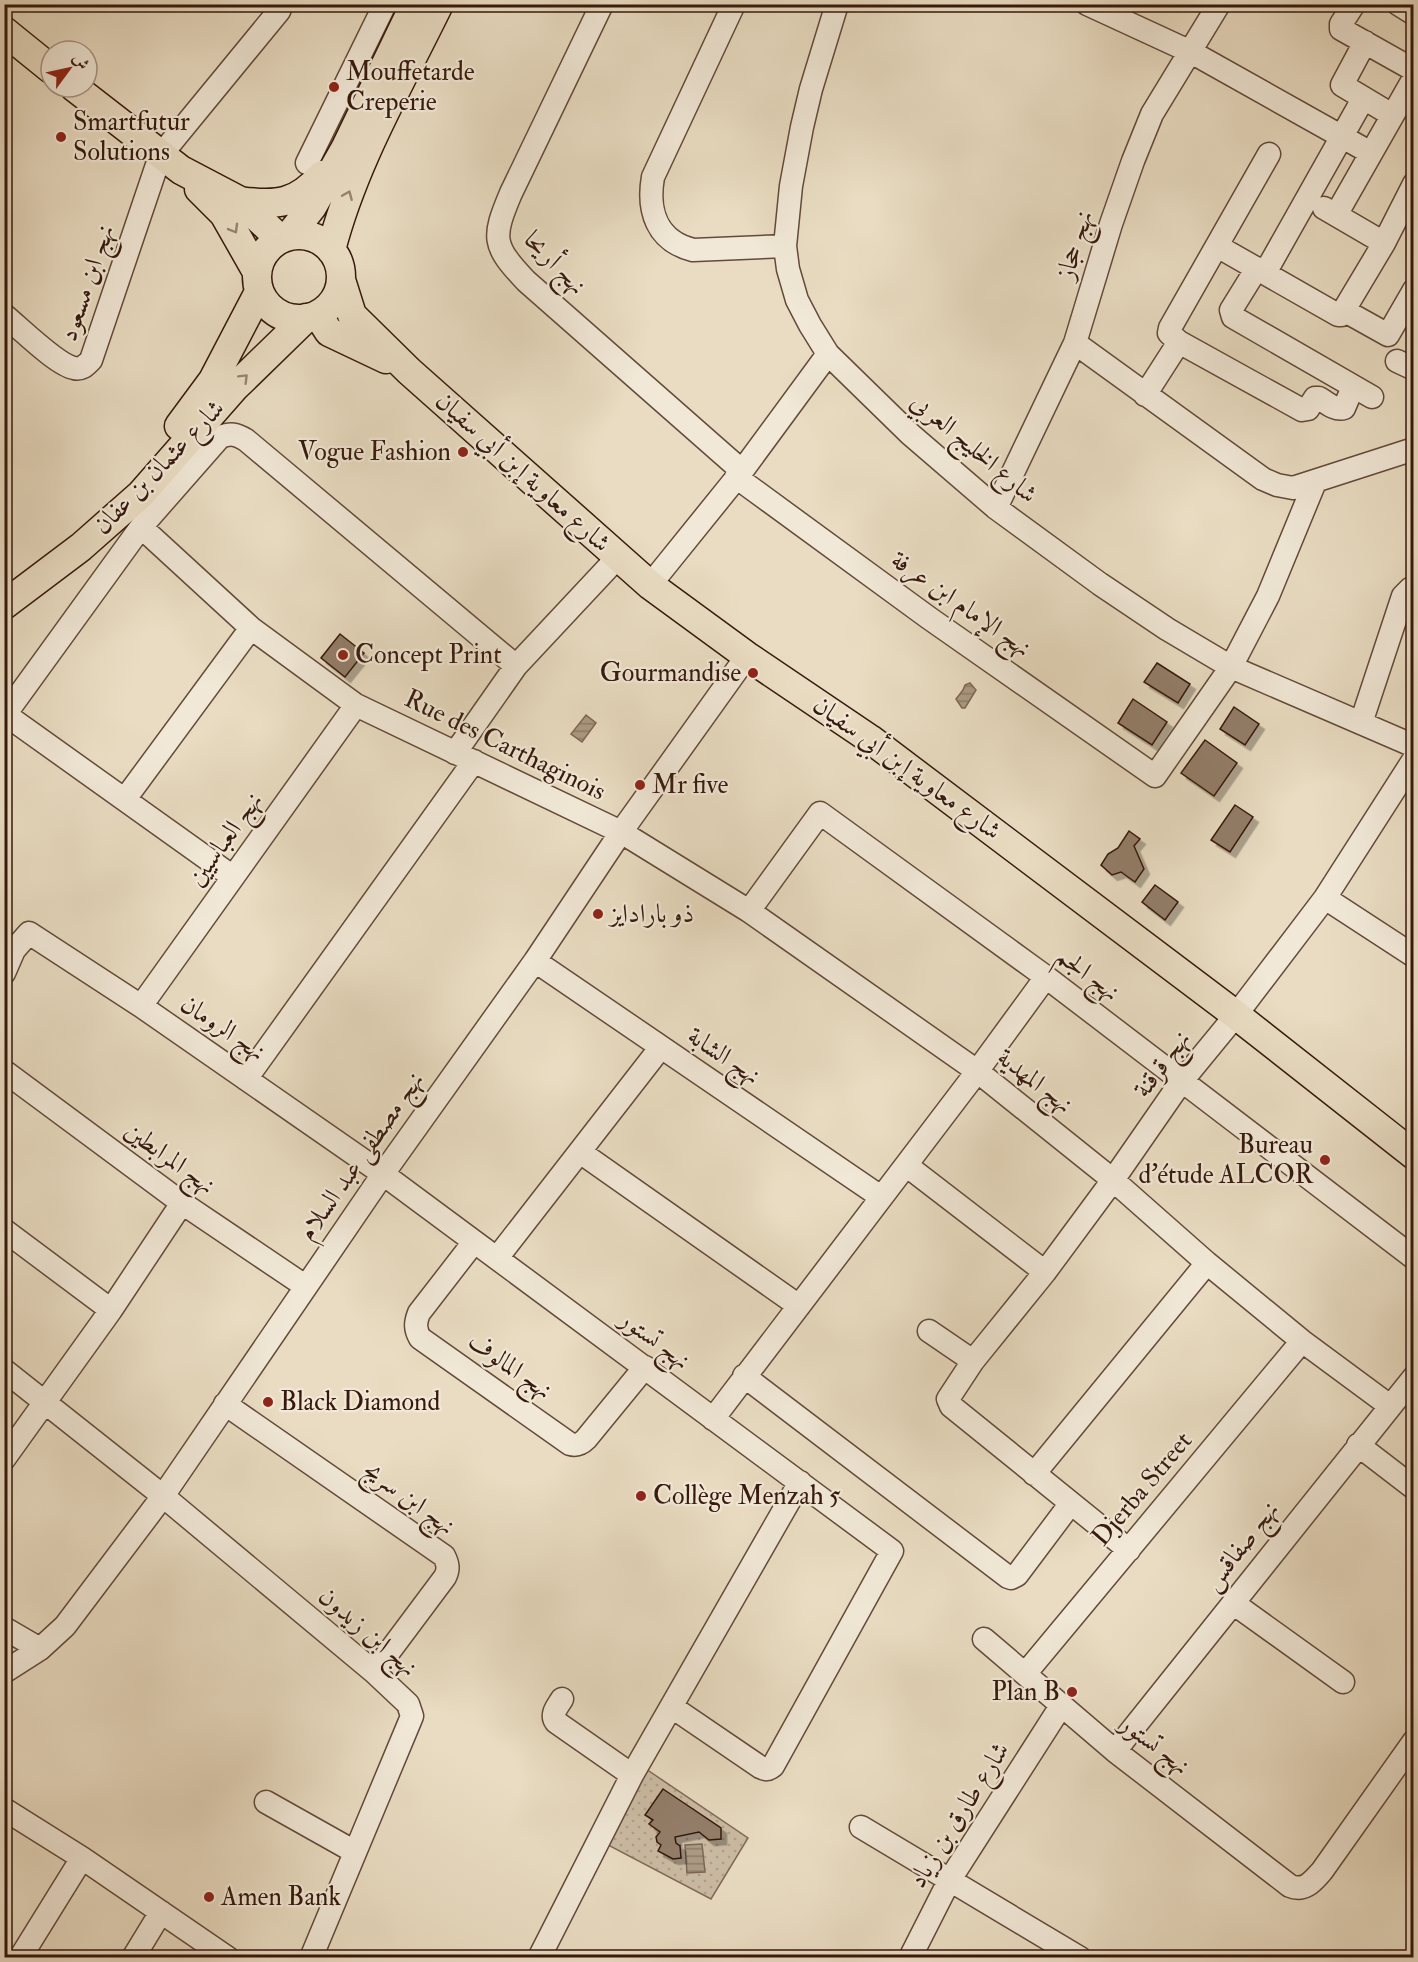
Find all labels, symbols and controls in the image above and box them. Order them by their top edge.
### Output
north arrow [39,39,99,99]
text: ش [68,49,93,73]
place label: Mouffetarde Creperie [346,56,475,119]
marker: Mouffetarde Creperie [327,80,341,94]
place label: Smartfutur Solutions [73,106,190,168]
marker: Smartfutur Solutions [54,130,68,144]
one-way arrow [341,190,353,201]
street label: نهج حجاز [1048,207,1107,288]
street label: نهج ابن مسعود [52,220,129,348]
one-way arrow [226,223,238,233]
street label: نهج أريحا [512,223,595,307]
one-way arrow [237,375,248,386]
street label: شارع معاوية إبن أبي سفيان [425,383,619,563]
street label: شارع الخليج العربي [899,386,1044,516]
street label: شارع عثمان بن عفان [86,393,235,545]
place label: Vogue Fashion [298,436,451,468]
marker: Vogue Fashion [456,445,470,459]
street label: نهج الإمام ابن عرفة [881,544,1037,670]
place label: Concept Print [355,639,502,672]
marker: Concept Print [336,648,350,662]
place label: Gourmandise [600,657,741,689]
marker: Gourmandise [746,666,760,680]
street label: Rue des Carthaginois [399,682,611,808]
street label: شارع معاوية إبن أبي سفيان [804,687,1009,851]
place label: Mr five [652,769,729,801]
marker: Mr five [633,778,647,792]
street label: نهج العباسيين [180,786,276,897]
place label: ذو بارادايز [607,898,694,930]
marker: ذو بارادايز [591,907,605,921]
street label: نهج الجم [1045,940,1126,1015]
street label: نهج الرومان [170,988,272,1074]
street label: نهج الشابة [677,1020,767,1098]
street label: نهج قرقنة [1126,1024,1203,1108]
street label: نهج المهدية [986,1041,1080,1126]
street label: نهج مصطفى عبد السلام [291,1065,437,1251]
street label: نهج المرابطين [114,1114,222,1207]
place label: Bureau d'étude ALCOR [1138,1129,1314,1191]
marker: Bureau d'étude ALCOR [1318,1153,1332,1167]
street label: نهج تستور [607,1301,697,1382]
street label: نهج المالوف [458,1325,558,1412]
place label: Black Diamond [280,1386,440,1418]
marker: Black Diamond [261,1395,275,1409]
street label: Djerba Street [1085,1425,1199,1553]
street label: نهج ابن سريج [352,1454,462,1548]
place label: Collège Menzah 5 [653,1480,841,1512]
marker: Collège Menzah 5 [634,1489,648,1503]
street label: نهج صفاقس [1196,1495,1292,1602]
street label: نهج ابن زيدون [307,1580,424,1689]
place label: Plan B [992,1676,1060,1708]
marker: Plan B [1065,1685,1079,1699]
street label: نهج تستور [1107,1706,1196,1788]
street label: شارع طارق بن زياد [901,1736,1021,1897]
place label: Amen Bank [220,1881,341,1913]
marker: Amen Bank [202,1890,216,1904]

